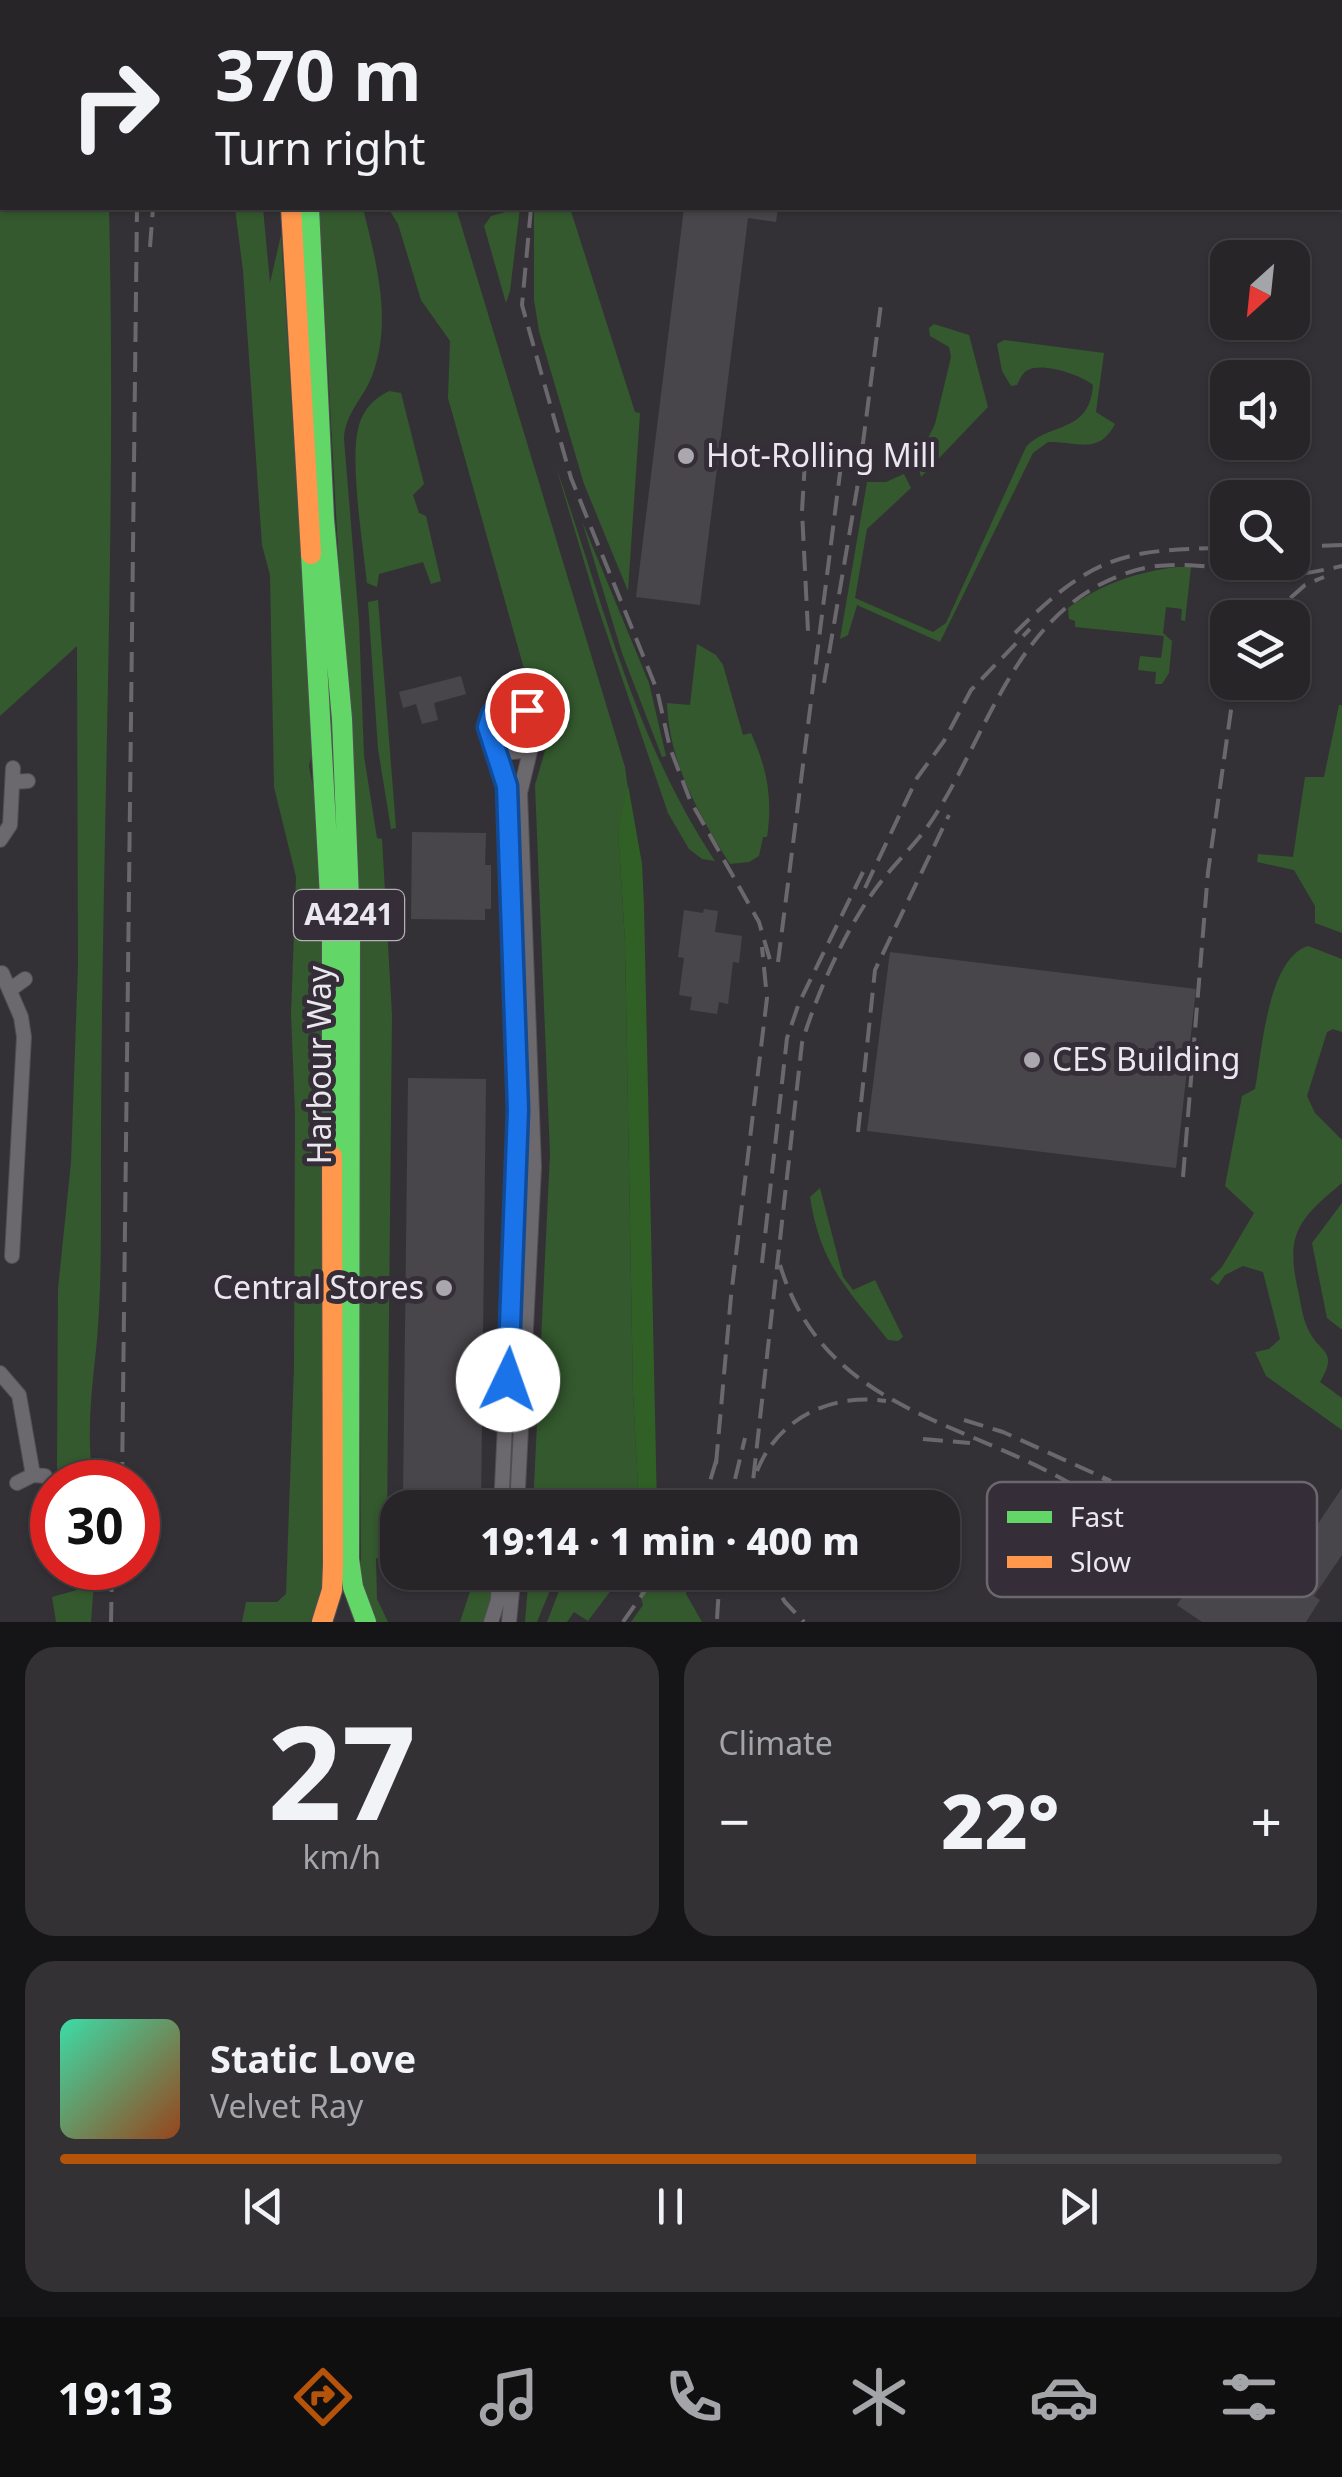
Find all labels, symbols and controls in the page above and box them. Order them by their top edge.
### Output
text: 370 m [215,26,422,122]
icon: right [50,40,180,170]
text: Turn right [215,117,426,178]
north arrow [1210,240,1310,340]
map controls [1210,240,1310,700]
button: sound [1210,360,1310,460]
place label: Hot-Rolling Mill [706,433,937,476]
marker: Hot-Rolling Mill [675,445,697,467]
button: search [1210,480,1310,580]
button: layers [1210,600,1310,700]
pin [485,668,570,753]
icon: arrive [500,683,555,738]
road number: A4241 [294,890,404,940]
street label: Harbour Way [297,965,340,1164]
place label: CES Building [1052,1037,1240,1080]
marker: CES Building [1021,1049,1043,1071]
place label: Central Stores [213,1265,424,1308]
marker: Central Stores [433,1277,455,1299]
position arrow [456,1328,560,1432]
speed limit sign: 30 [30,1460,160,1590]
legend [987,1482,1317,1597]
text: Fast [1070,1497,1124,1535]
text: 19:14 · 1 min · 400 m [480,1514,860,1566]
text: Slow [1070,1542,1131,1580]
text: 27 [267,1681,416,1858]
text: Climate [719,1721,833,1764]
text: 22° [941,1769,1059,1871]
text: − [719,1783,750,1858]
text: + [1251,1783,1282,1858]
text: km/h [302,1835,381,1878]
text: Static Love [210,2032,416,2084]
text: Velvet Ray [210,2084,363,2127]
icon: previous [236,2179,291,2234]
icon: pause [643,2179,698,2234]
icon: next [1051,2179,1106,2234]
icon: directions [288,2362,358,2432]
icon: music [474,2362,544,2432]
icon: phone [659,2362,729,2432]
icon: climate [844,2362,914,2432]
icon: car [1029,2362,1099,2432]
icon: filters [1214,2362,1284,2432]
text: 19:13 [58,2367,173,2428]

